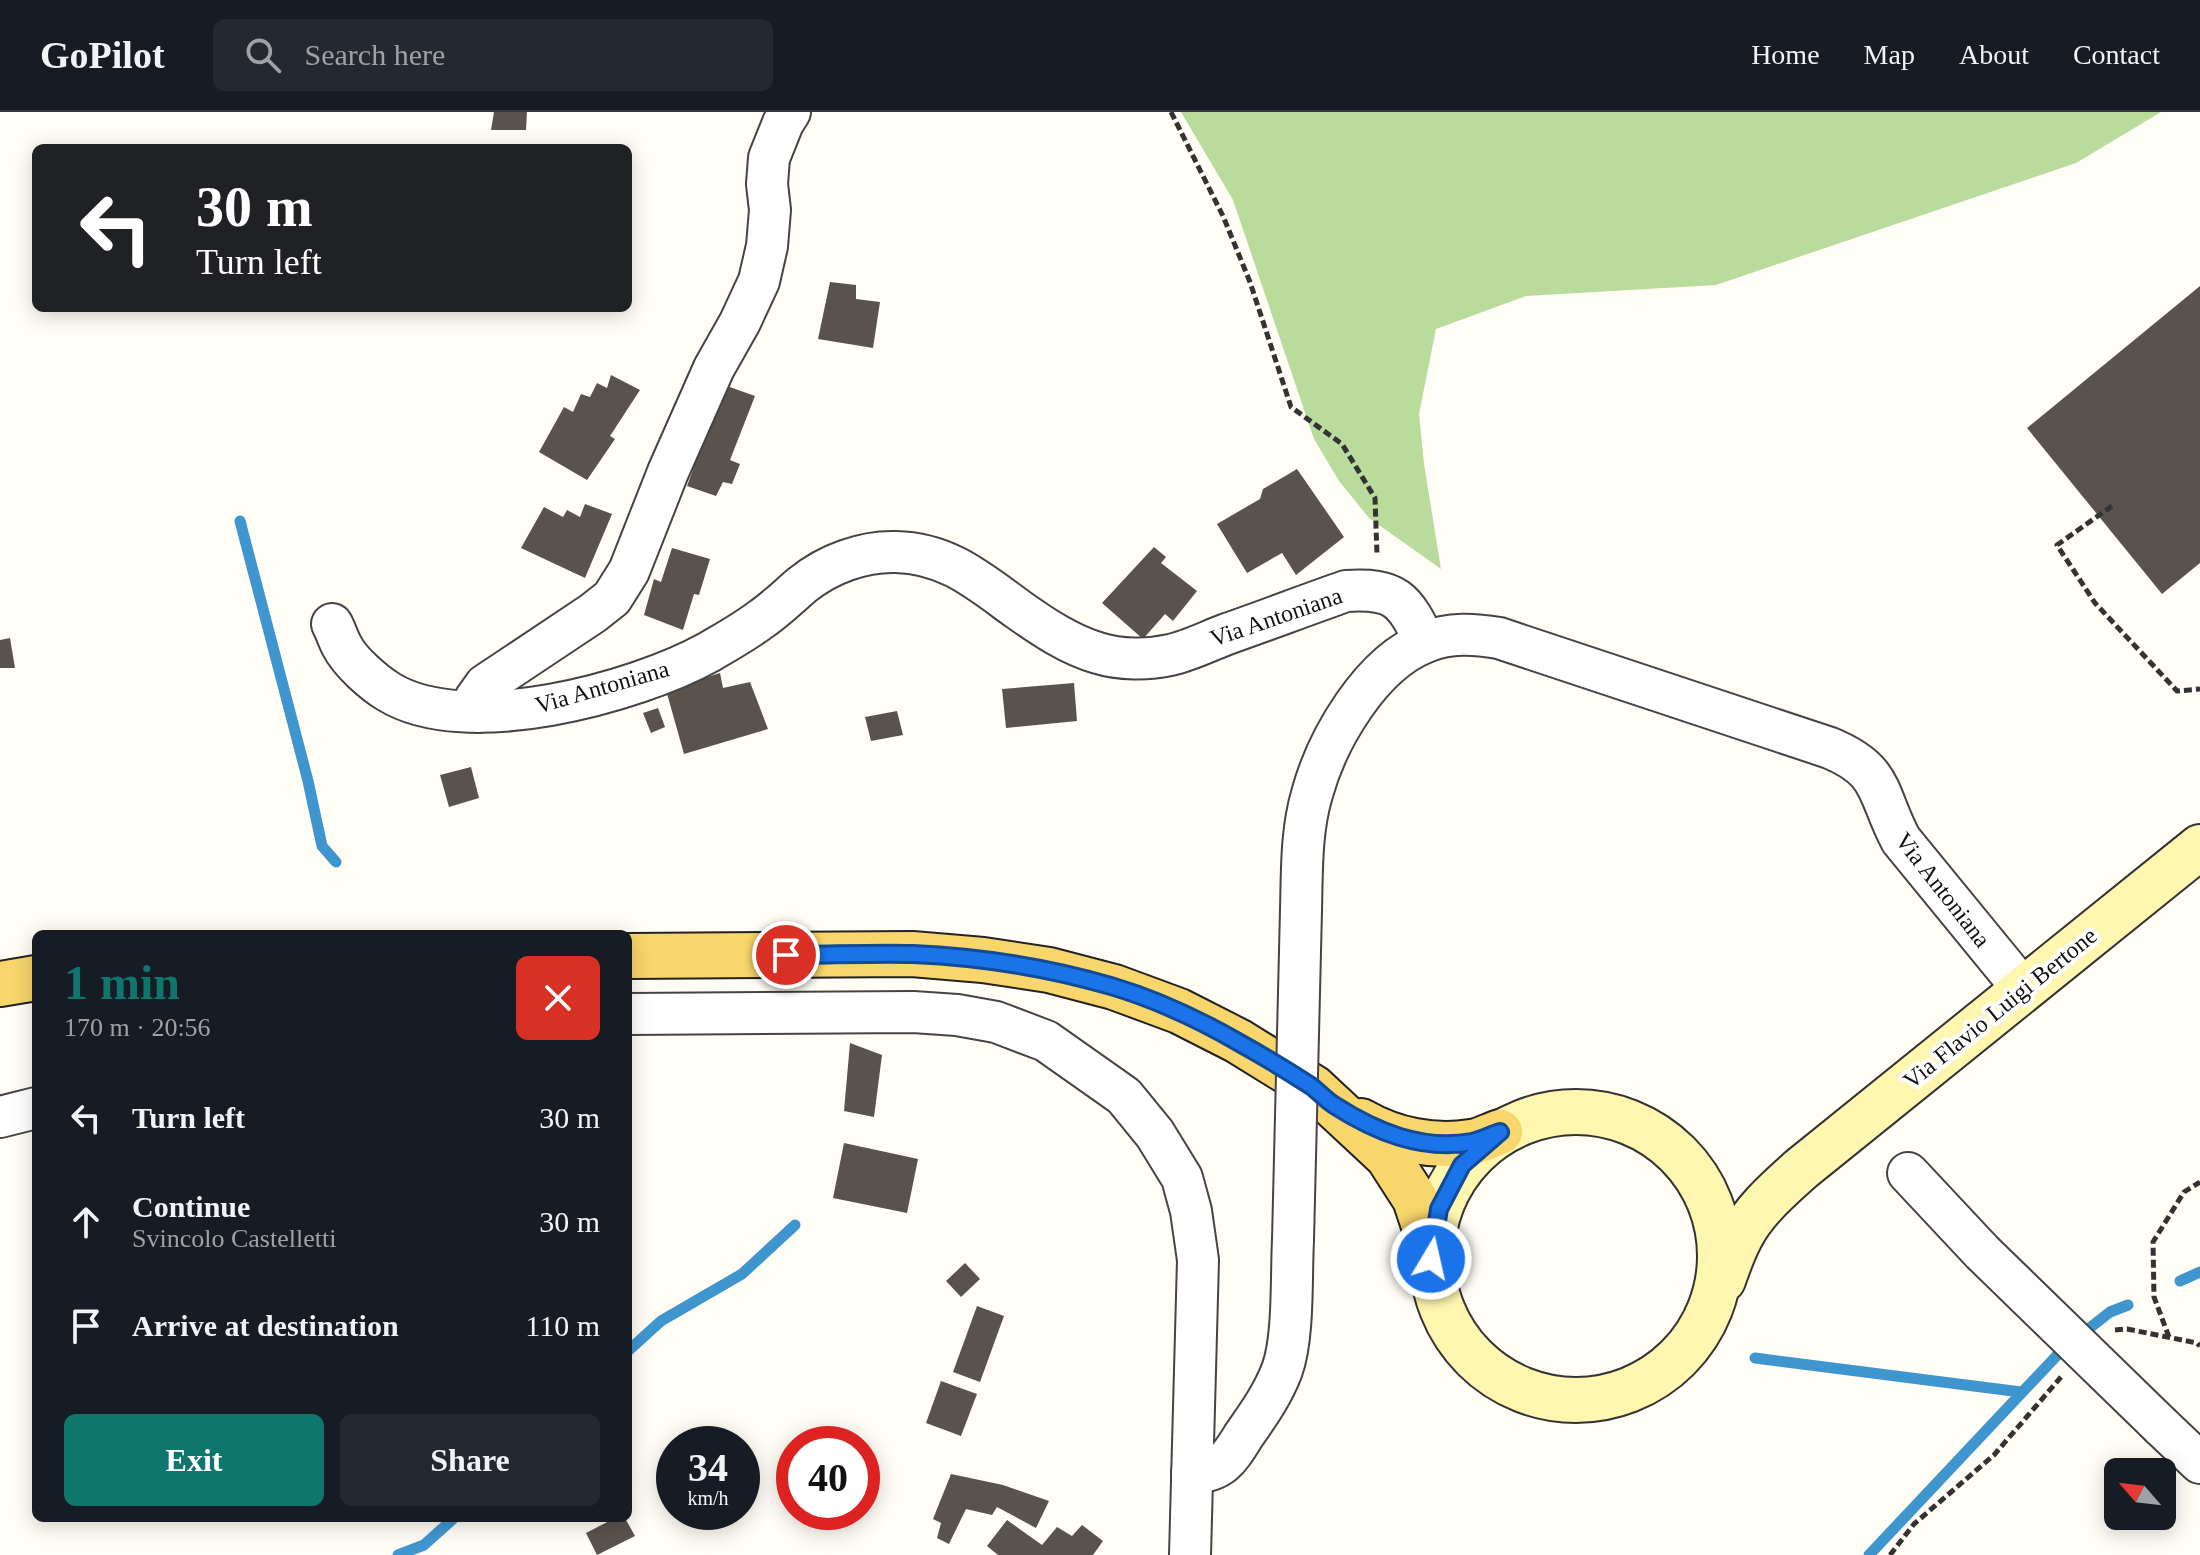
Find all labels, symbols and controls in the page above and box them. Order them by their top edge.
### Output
search box [213,19,773,91]
icon: search [241,33,285,77]
text: GoPilot [40,34,165,76]
text: Search here [305,38,445,71]
text: Home [1751,39,1820,70]
text: Map [1864,39,1915,70]
text: About [1959,39,2029,70]
text: Contact [2073,39,2160,70]
icon: left [64,176,168,280]
text: 30 m [196,176,313,238]
text: Turn left [196,242,322,282]
street label: Via Antoniana [1207,582,1346,652]
street label: Via Antoniana [532,655,672,718]
street label: Via Antoniana [1890,828,1996,953]
pin [752,921,820,989]
street label: Via Flavio Luigi Bertone [1898,922,2102,1094]
icon: arrive [764,933,808,977]
text: 1 min [64,956,180,1009]
button: close [516,956,600,1040]
text: 170 m · 20:56 [64,1013,211,1042]
icon: left [64,1096,108,1140]
text: Turn left [132,1101,245,1134]
text: 30 m [539,1101,600,1134]
text: Continue [132,1190,250,1223]
icon: ahead [64,1200,108,1244]
text: 30 m [539,1205,600,1238]
position arrow [1389,1217,1473,1301]
text: Svincolo Castelletti [132,1224,336,1253]
icon: arrive [64,1304,108,1348]
text: Arrive at destination [132,1309,399,1342]
text: 110 m [525,1309,600,1342]
button: Exit [64,1414,324,1506]
button: Share [340,1414,600,1506]
speed limit sign: 40 [776,1426,880,1530]
text: 34 [688,1445,728,1490]
north arrow [2104,1458,2176,1530]
map controls [2104,1458,2176,1530]
text: km/h [687,1487,729,1509]

